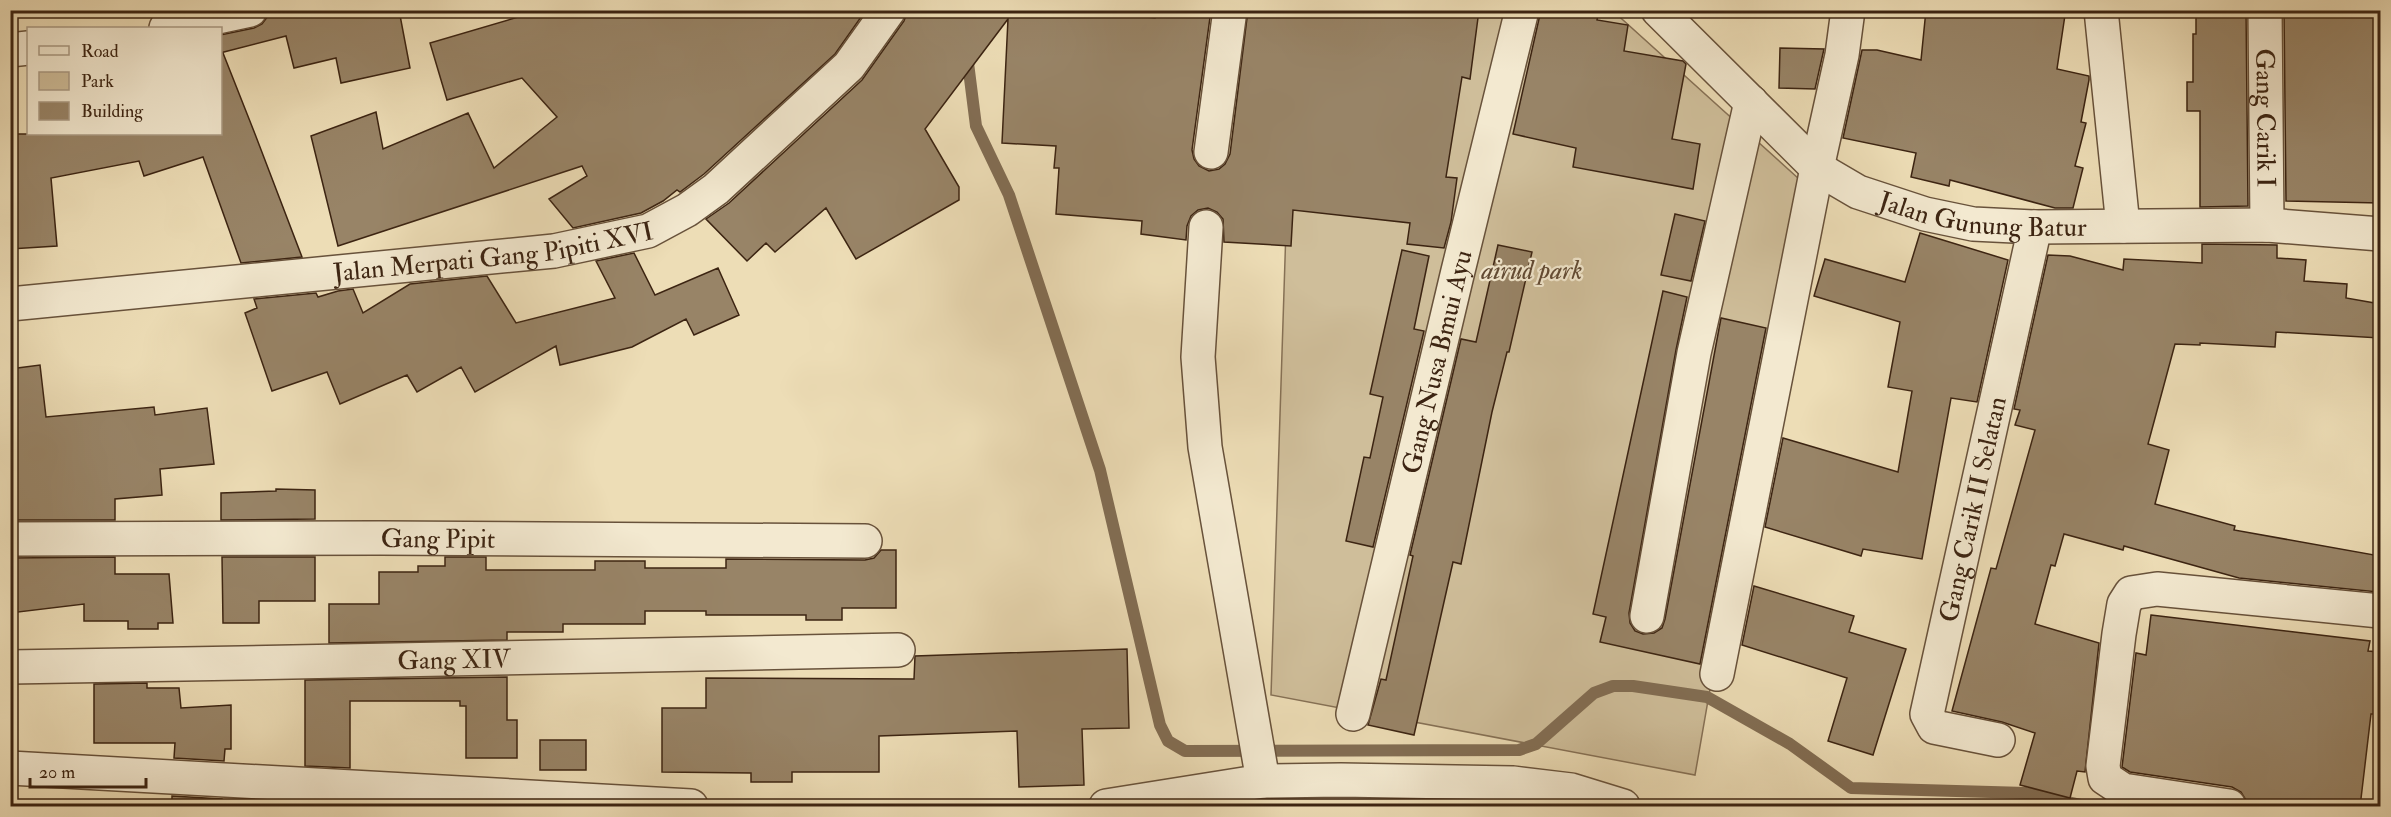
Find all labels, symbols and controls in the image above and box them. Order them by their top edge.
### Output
legend [27,27,222,135]
text: Road [81,40,119,63]
street label: Gang Carik I [2248,48,2282,188]
text: Park [81,70,114,93]
text: Building [81,100,144,123]
street label: Jalan Gunung Batur [1874,185,2087,244]
street label: Jalan Merpati Gang Pipiti XVI [331,215,656,290]
street label: Gang Nusa Bmui Ayu [1395,247,1480,477]
park label: airud park [1480,255,1583,287]
street label: Gang Carik II Selatan [1933,393,2014,625]
street label: Gang Pipit [381,523,495,557]
street label: Gang XIV [397,643,513,677]
scale bar [30,751,146,789]
text: 20 m [39,761,75,784]

